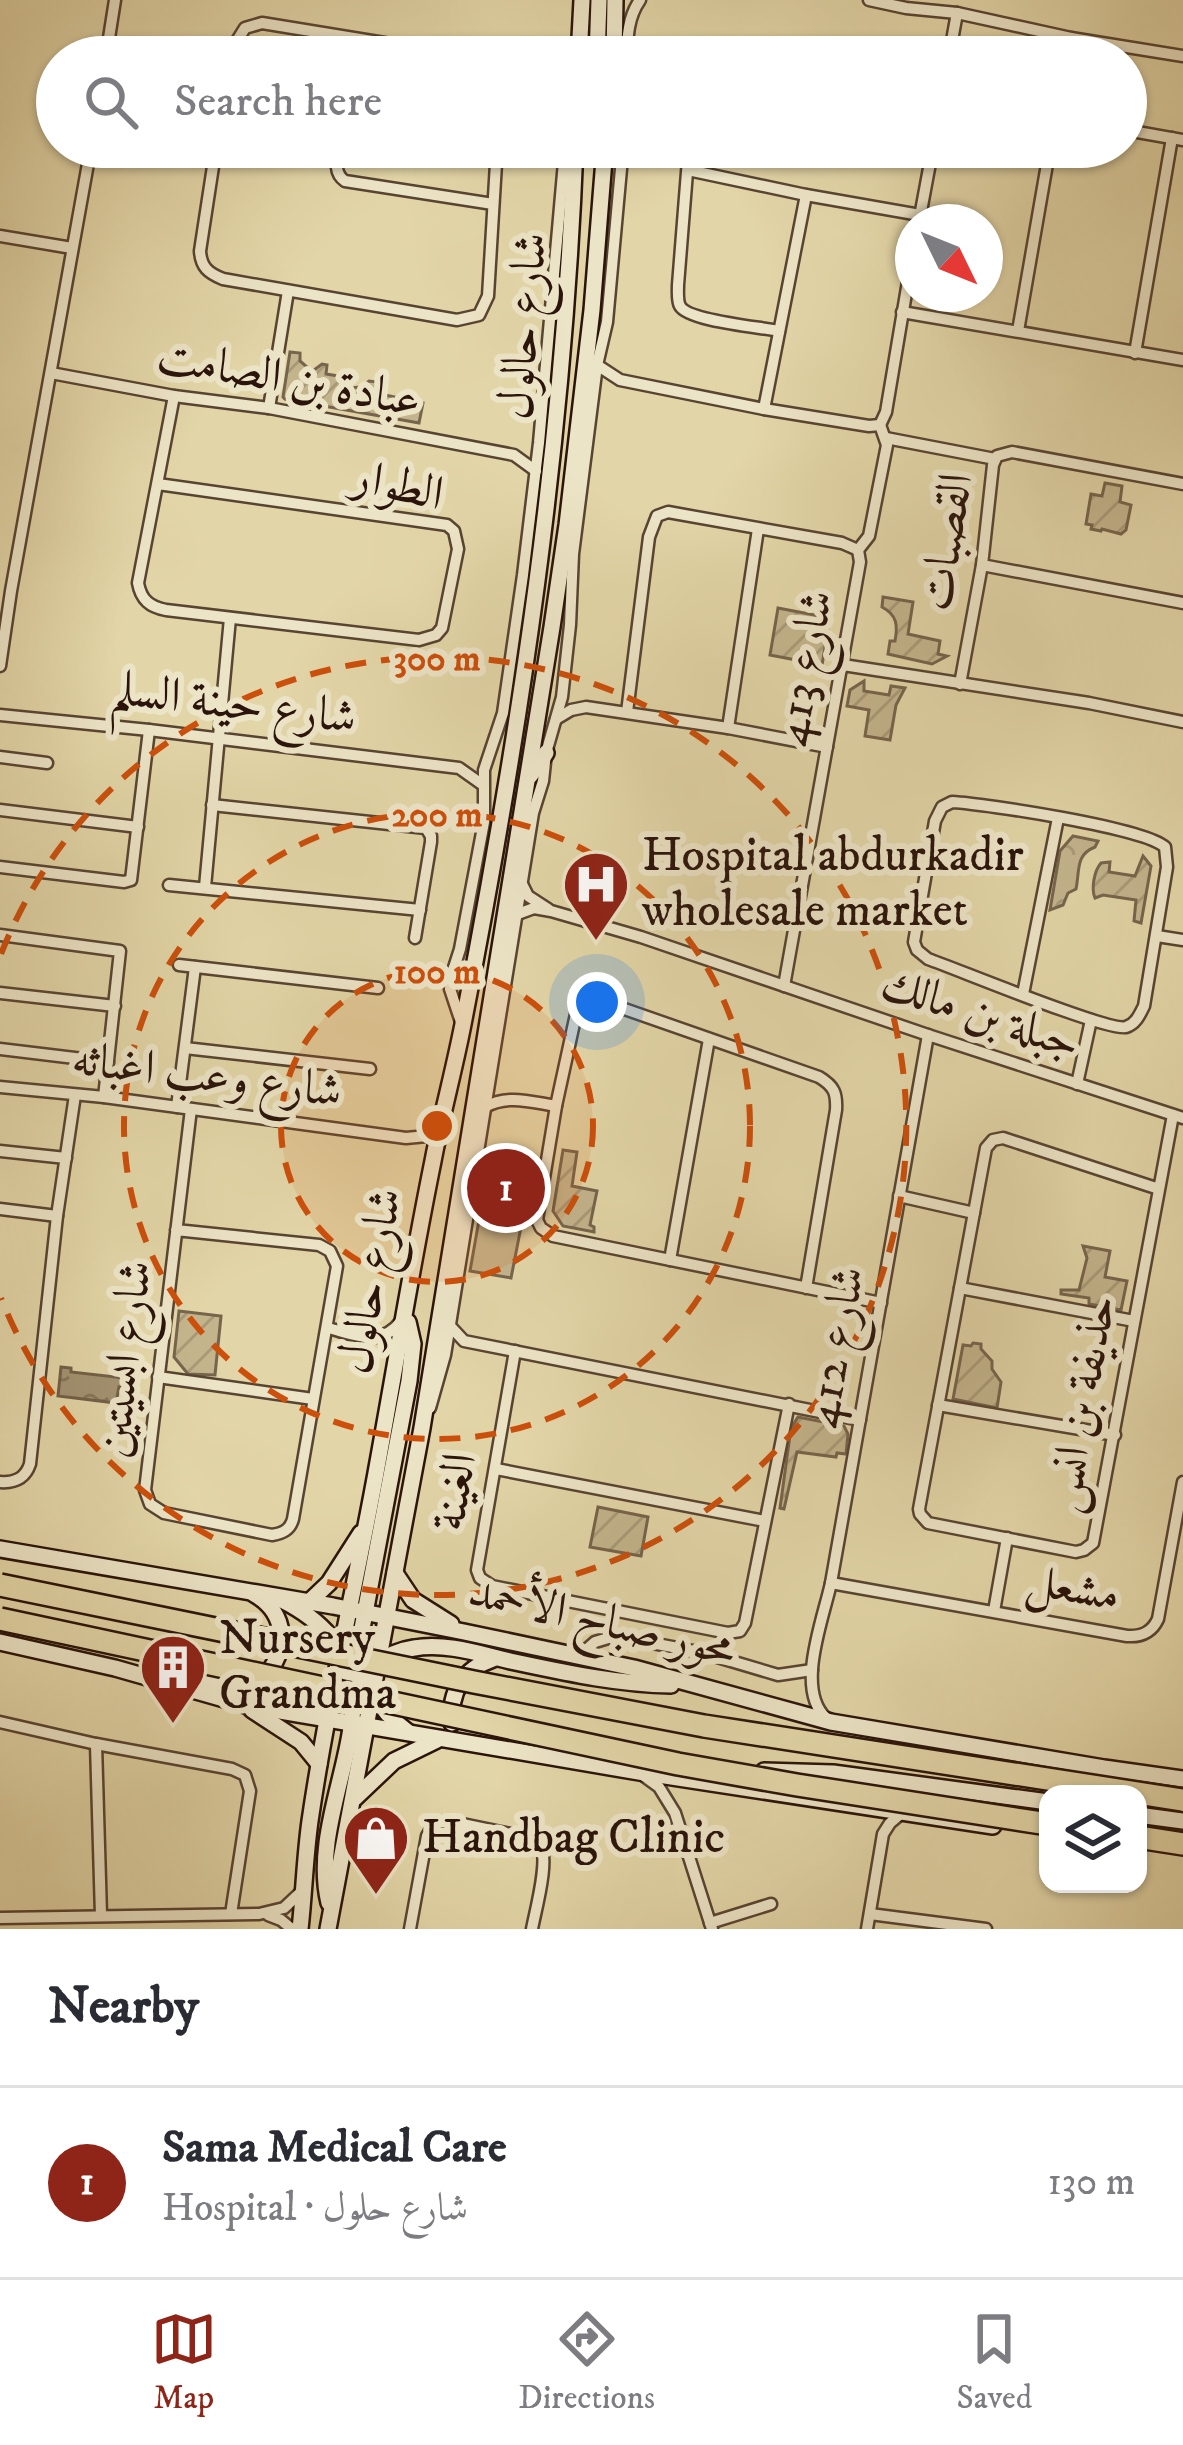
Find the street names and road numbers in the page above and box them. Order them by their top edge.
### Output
street label: شارع حالول [486,230,569,423]
street label: عبادة بن الصامت [152,326,426,432]
street label: الطوار [343,446,449,526]
street label: القصبات [907,469,987,615]
street label: شارع 413 [762,586,855,752]
street label: شارع حينة السلم [106,659,360,765]
street label: جبلة بن مالك [874,954,1088,1074]
street label: شارع وعب اغباثه [68,1030,346,1129]
street label: شارع حالول [325,1183,424,1380]
street label: شارع ابسيتين [83,1257,174,1462]
street label: شارع 412 [792,1262,887,1433]
street label: حذيفة بن انس [1033,1290,1132,1518]
street label: الغينة [419,1448,491,1536]
street label: مشعل [1021,1550,1125,1628]
street label: محور صباح الأحمد [460,1556,742,1691]

